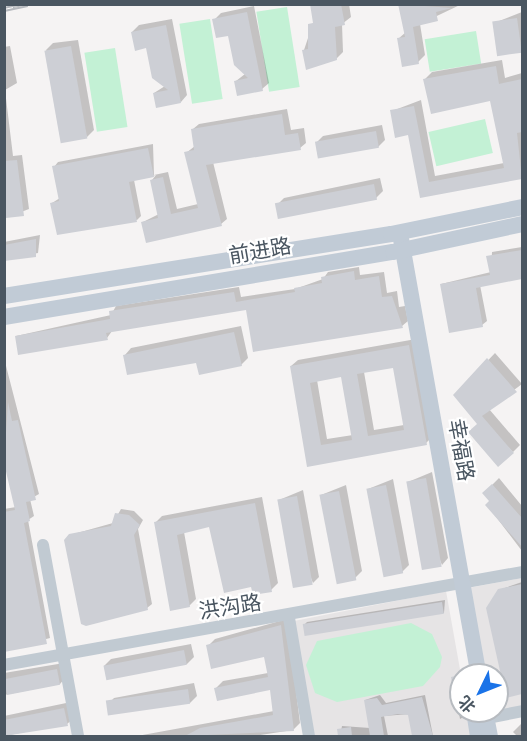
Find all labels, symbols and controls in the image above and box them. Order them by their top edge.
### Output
street label: 前进路 [227,233,293,269]
street label: 幸福路 [443,417,479,483]
street label: 洪沟路 [197,590,263,624]
north arrow [449,663,509,723]
text: 北 [454,691,481,717]

